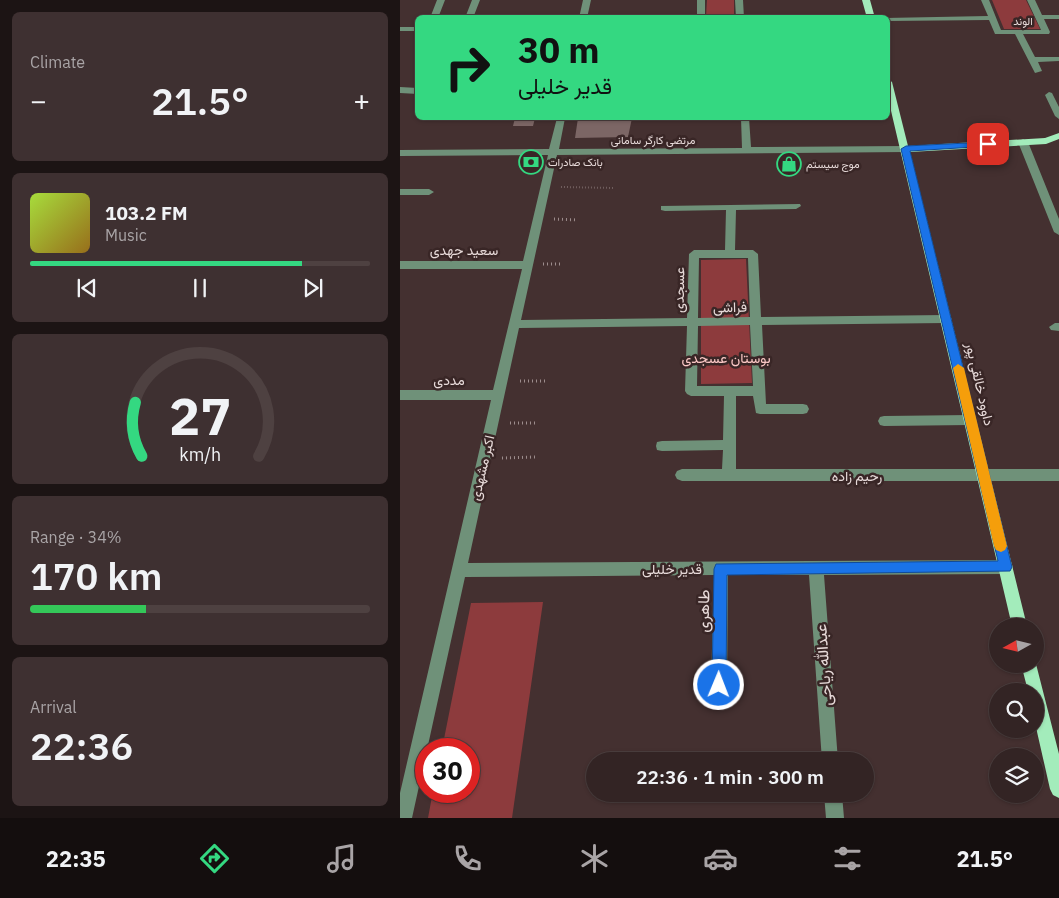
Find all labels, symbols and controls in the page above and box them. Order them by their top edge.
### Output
street label: الوند [1013,14,1033,28]
text: 30 m [518,27,600,73]
icon: right [435,35,500,100]
text: Climate [30,52,85,72]
text: قدیر خلیلی [518,71,612,100]
text: 21.5° [151,76,249,125]
text: − [30,82,47,119]
text: + [353,82,370,119]
pin [967,123,1009,165]
icon: arrive [974,130,1002,158]
street label: مرتضی کارگر سامانی [611,133,696,147]
bank icon: بانک صادرات [518,149,544,175]
shop icon: موج سیستم [776,151,802,177]
place label: بانک صادرات [548,155,603,169]
place label: موج سیستم [806,157,860,172]
text: 103.2 FM [105,201,188,225]
text: Music [105,225,147,245]
street label: سعید جهدی [430,241,498,259]
street label: عسجدی [670,267,688,313]
icon: previous [73,274,101,302]
icon: pause [186,274,214,302]
icon: next [299,274,327,302]
street label: فراشی [713,298,747,316]
street label: داوود خالقی پور [960,340,998,428]
park label: بوستان عسجدی [681,349,771,367]
street label: مددی [433,371,465,389]
text: 27 [169,382,231,449]
street label: اکبر مشهدی [466,434,498,502]
text: km/h [179,443,221,466]
street label: رحیم زاده [832,467,883,485]
text: Range · 34% [30,527,122,547]
text: 170 km [30,551,162,600]
street label: قدیر خلیلی [642,560,702,578]
street label: طاهری [693,589,714,633]
north arrow [989,618,1044,672]
map controls [989,618,1044,803]
street label: عبدالله ریاحی [810,623,837,707]
position arrow [692,658,744,710]
button: search [989,683,1044,738]
text: Arrival [30,697,77,717]
text: 22:36 [30,721,133,770]
speed limit sign: 30 [415,738,480,803]
button: layers [989,748,1044,803]
text: 22:36 · 1 min · 300 m [636,765,824,789]
icon: directions [197,841,232,876]
icon: music [324,841,359,876]
icon: phone [450,841,485,876]
icon: climate [577,841,612,876]
icon: car [703,841,738,876]
icon: filters [830,841,865,876]
text: 22:35 [46,844,106,873]
text: 21.5° [956,844,1013,873]

